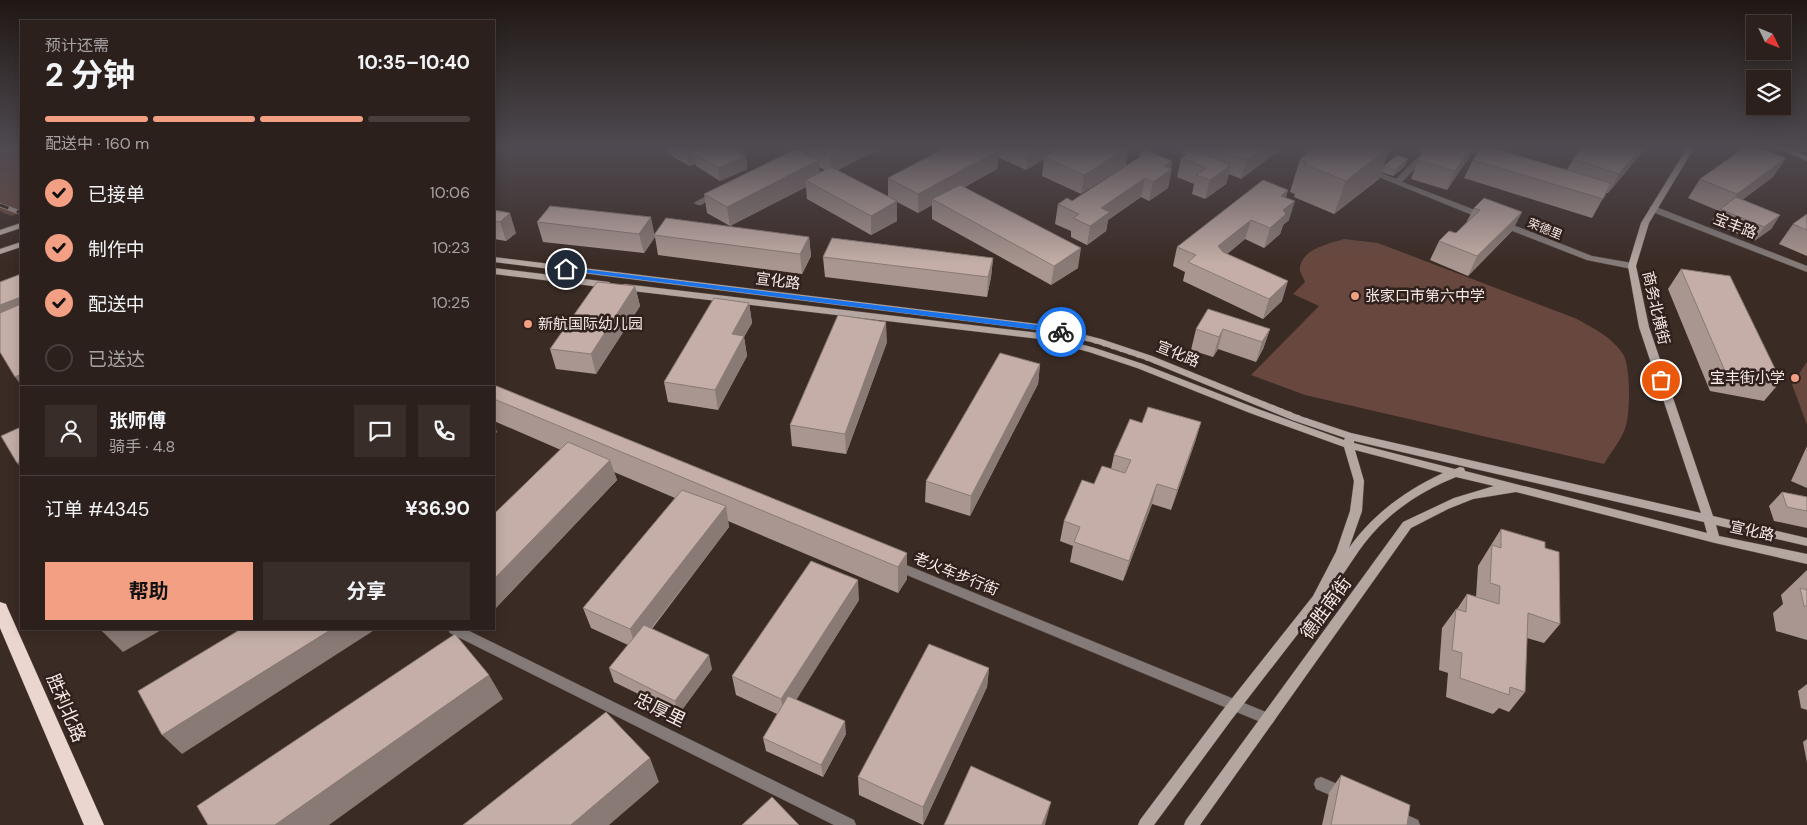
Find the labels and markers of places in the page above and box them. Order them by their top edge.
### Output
pin [545,248,587,290]
place label: 张家口市第六中学 [1365,286,1485,306]
marker: 张家口市第六中学 [1349,290,1361,302]
place label: 新航国际幼儿园 [538,314,643,334]
marker: 新航国际幼儿园 [522,318,534,330]
pin [1640,359,1682,401]
place label: 宝丰街小学 [1710,368,1785,388]
marker: 宝丰街小学 [1789,372,1801,384]

